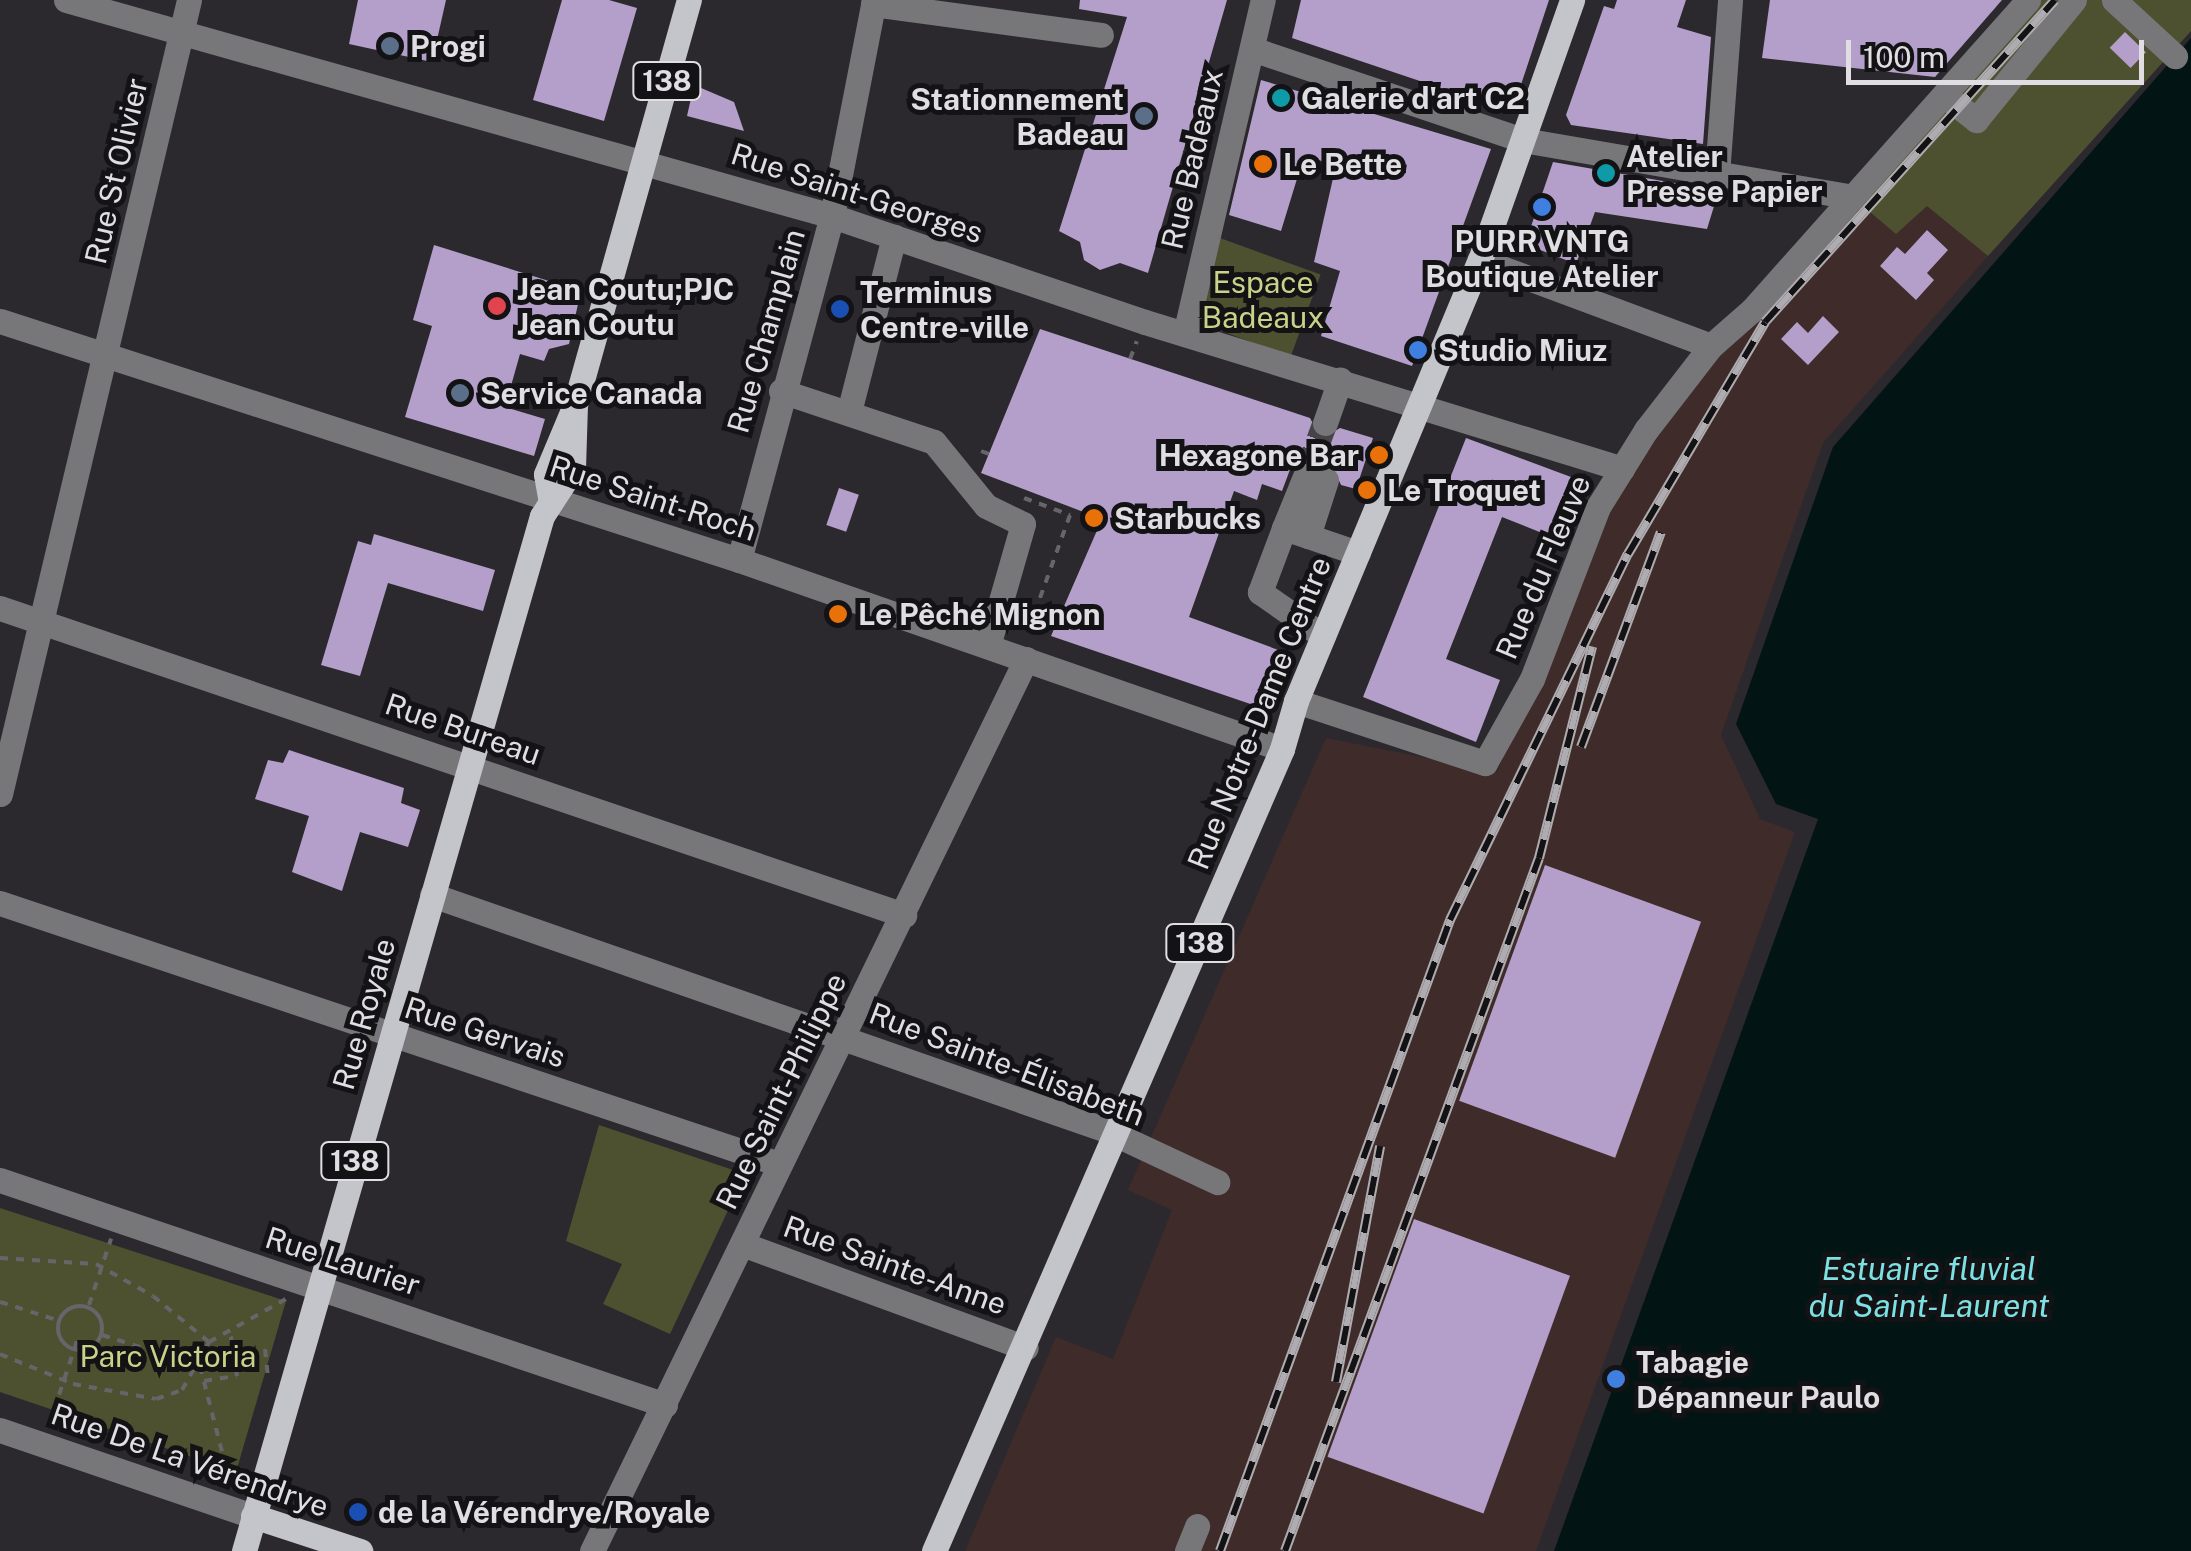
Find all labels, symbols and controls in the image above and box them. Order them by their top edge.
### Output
scale bar [1851,20,2148,82]
place label: Progi [410,28,486,64]
marker: Progi [379,35,401,57]
text: 100 m [1863,39,1945,75]
road number: 138 [632,58,702,104]
street label: Rue Badeaux [1154,65,1230,253]
street label: Rue St Olivier [77,75,155,267]
place label: Galerie d'art C2 [1301,80,1525,116]
place label: Stationnement Badeau [910,81,1124,152]
marker: Galerie d'art C2 [1270,87,1292,109]
marker: Stationnement Badeau [1133,105,1155,127]
street label: Rue Saint-Georges [727,135,987,251]
place label: Atelier Presse Papier [1626,138,1823,208]
place label: Le Bette [1283,146,1402,182]
marker: Le Bette [1252,153,1274,175]
marker: Atelier Presse Papier [1595,162,1617,184]
marker: PURR VNTG Boutique Atelier [1531,196,1553,218]
place label: PURR VNTG Boutique Atelier [1425,223,1659,294]
street label: Rue Champlain [720,225,812,437]
park label: Espace Badeaux [1202,264,1324,334]
place label: Jean Coutu;PJC Jean Coutu [517,271,734,342]
place label: Terminus Centre-ville [860,274,1029,344]
marker: Jean Coutu;PJC Jean Coutu [486,295,508,317]
marker: Terminus Centre-ville [829,298,851,320]
place label: Studio Miuz [1438,332,1607,368]
marker: Studio Miuz [1407,339,1429,361]
place label: Service Canada [480,375,703,411]
marker: Service Canada [449,382,471,404]
place label: Hexagone Bar [1159,437,1359,473]
marker: Hexagone Bar [1368,444,1390,466]
street label: Rue Saint-Roch [545,448,761,548]
street label: Rue du Fleuve [1488,469,1598,665]
place label: Le Troquet [1387,472,1541,508]
marker: Le Troquet [1356,479,1378,501]
place label: Starbucks [1114,500,1261,536]
marker: Starbucks [1083,507,1105,529]
street label: Rue Notre-Dame Centre [1180,551,1338,875]
place label: Le Pêché Mignon [858,596,1101,632]
marker: Le Pêché Mignon [827,603,849,625]
street label: Rue Bureau [381,686,545,772]
road number: 138 [1165,920,1235,966]
street label: Rue Royale [325,934,403,1094]
street label: Rue Saint-Philippe [708,967,854,1215]
street label: Rue Gervais [400,989,570,1075]
street label: Rue Sainte-Élisabeth [864,995,1150,1133]
road number: 138 [320,1138,390,1184]
street label: Rue Sainte-Anne [779,1208,1011,1322]
street label: Rue Laurier [261,1219,425,1303]
water label: Estuaire fluvial du Saint-Laurent [1808,1251,2050,1326]
park label: Parc Victoria [79,1338,257,1374]
place label: Tabagie Dépanneur Paulo [1636,1344,1880,1414]
marker: Tabagie Dépanneur Paulo [1605,1368,1627,1390]
street label: Rue De La Vérendrye [46,1395,334,1525]
place label: de la Vérendrye/Royale [378,1494,711,1530]
marker: de la Vérendrye/Royale [347,1501,369,1523]

